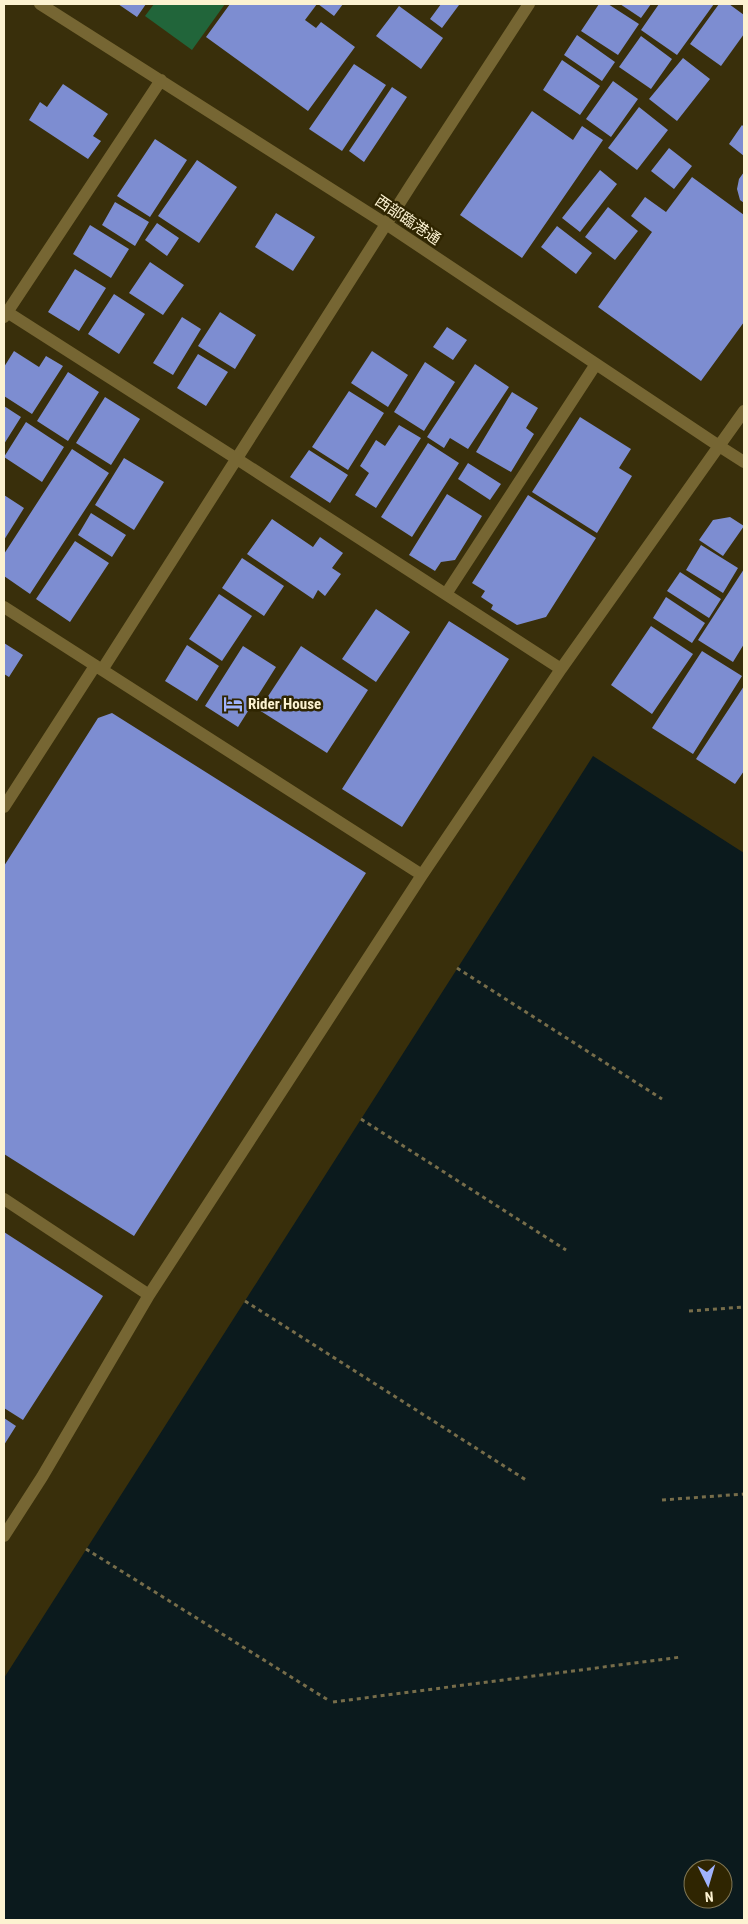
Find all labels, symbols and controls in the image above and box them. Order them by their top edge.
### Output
street label: 西部臨港通 [372,192,444,248]
hotel icon: Rider House [222,693,244,715]
place label: Rider House [248,695,321,713]
north arrow [683,1859,733,1909]
text: N [704,1889,714,1905]

